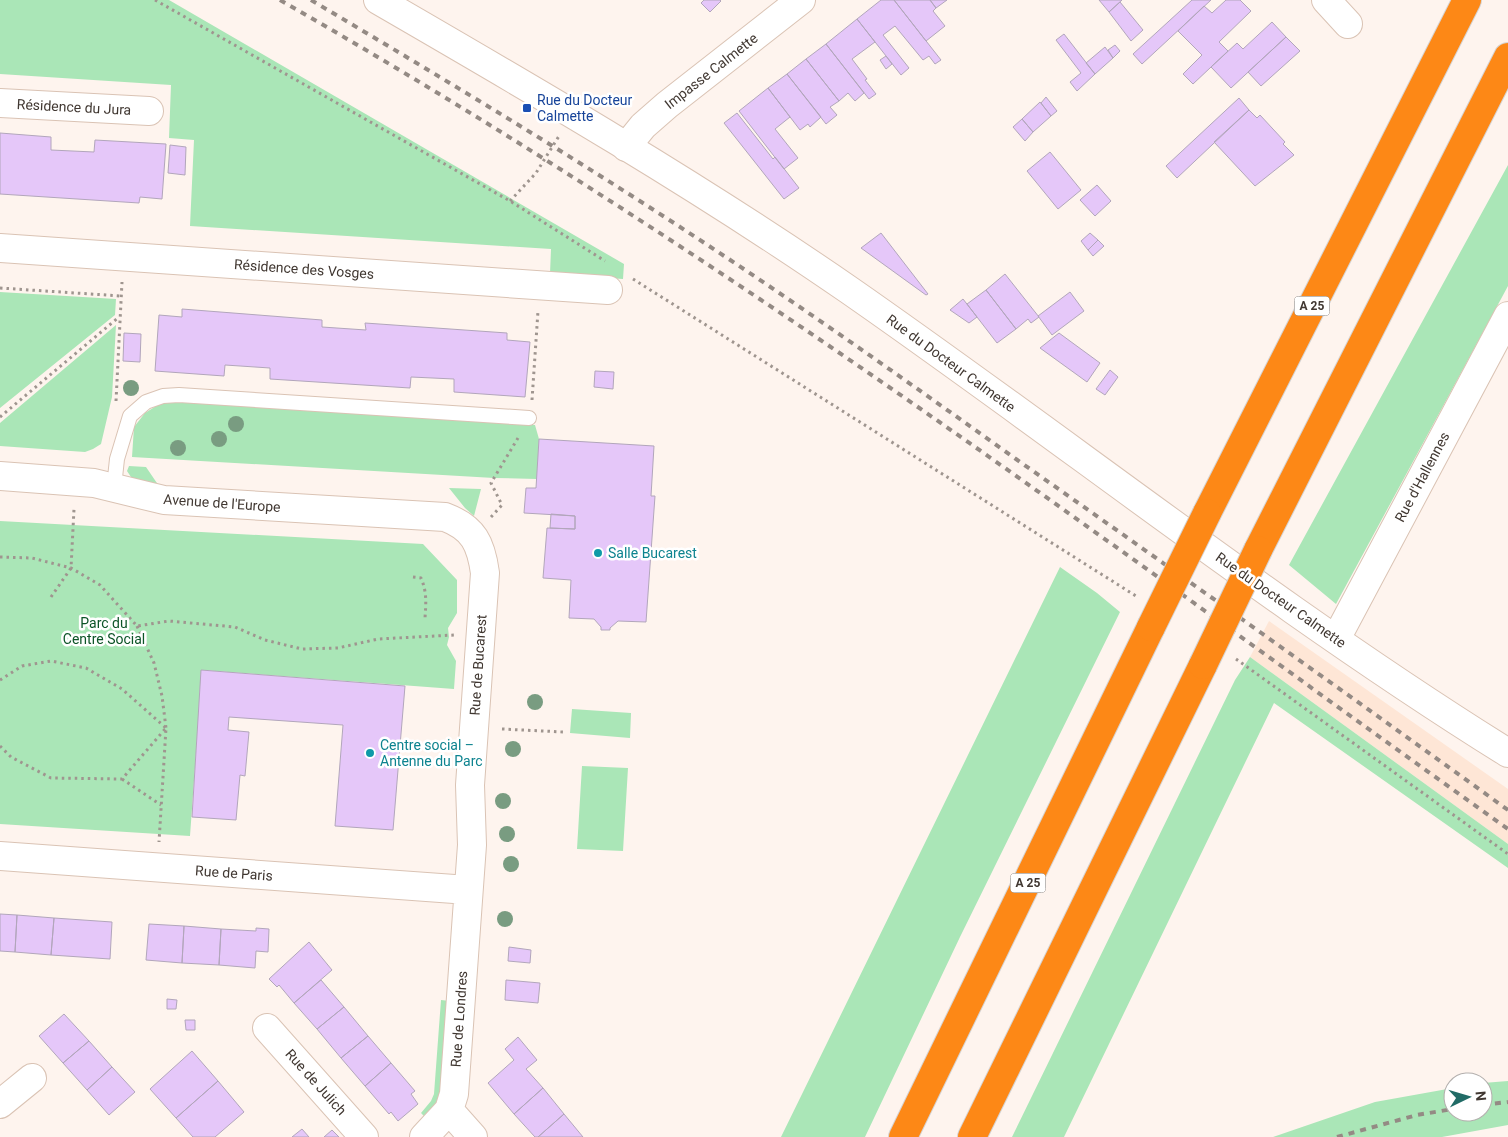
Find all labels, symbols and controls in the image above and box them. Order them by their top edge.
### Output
street label: Impasse Calmette [661,30,761,112]
place label: Rue du Docteur Calmette [537,92,633,124]
street label: Résidence du Jura [16,96,132,118]
marker: Rue du Docteur Calmette [521,102,533,114]
street label: Résidence des Vosges [233,256,375,282]
road number: A 25 [1294,296,1330,316]
street label: Rue du Docteur Calmette [884,311,1018,415]
street label: Rue d'Hallennes [1392,429,1452,525]
street label: Avenue de l'Europe [163,491,281,515]
place label: Salle Bucarest [608,545,697,561]
marker: Salle Bucarest [592,547,604,559]
street label: Rue du Docteur Calmette [1213,549,1349,651]
street label: Rue de Bucarest [466,614,490,716]
park label: Parc du Centre Social [63,615,145,647]
place label: Centre social – Antenne du Parc [380,737,483,769]
marker: Centre social – Antenne du Parc [364,747,376,759]
street label: Rue de Paris [195,862,273,884]
road number: A 25 [1010,874,1046,892]
street label: Rue de Londres [448,970,470,1068]
street label: Rue de Julich [282,1046,350,1118]
north arrow [1443,1072,1493,1122]
text: N [1473,1090,1489,1101]

